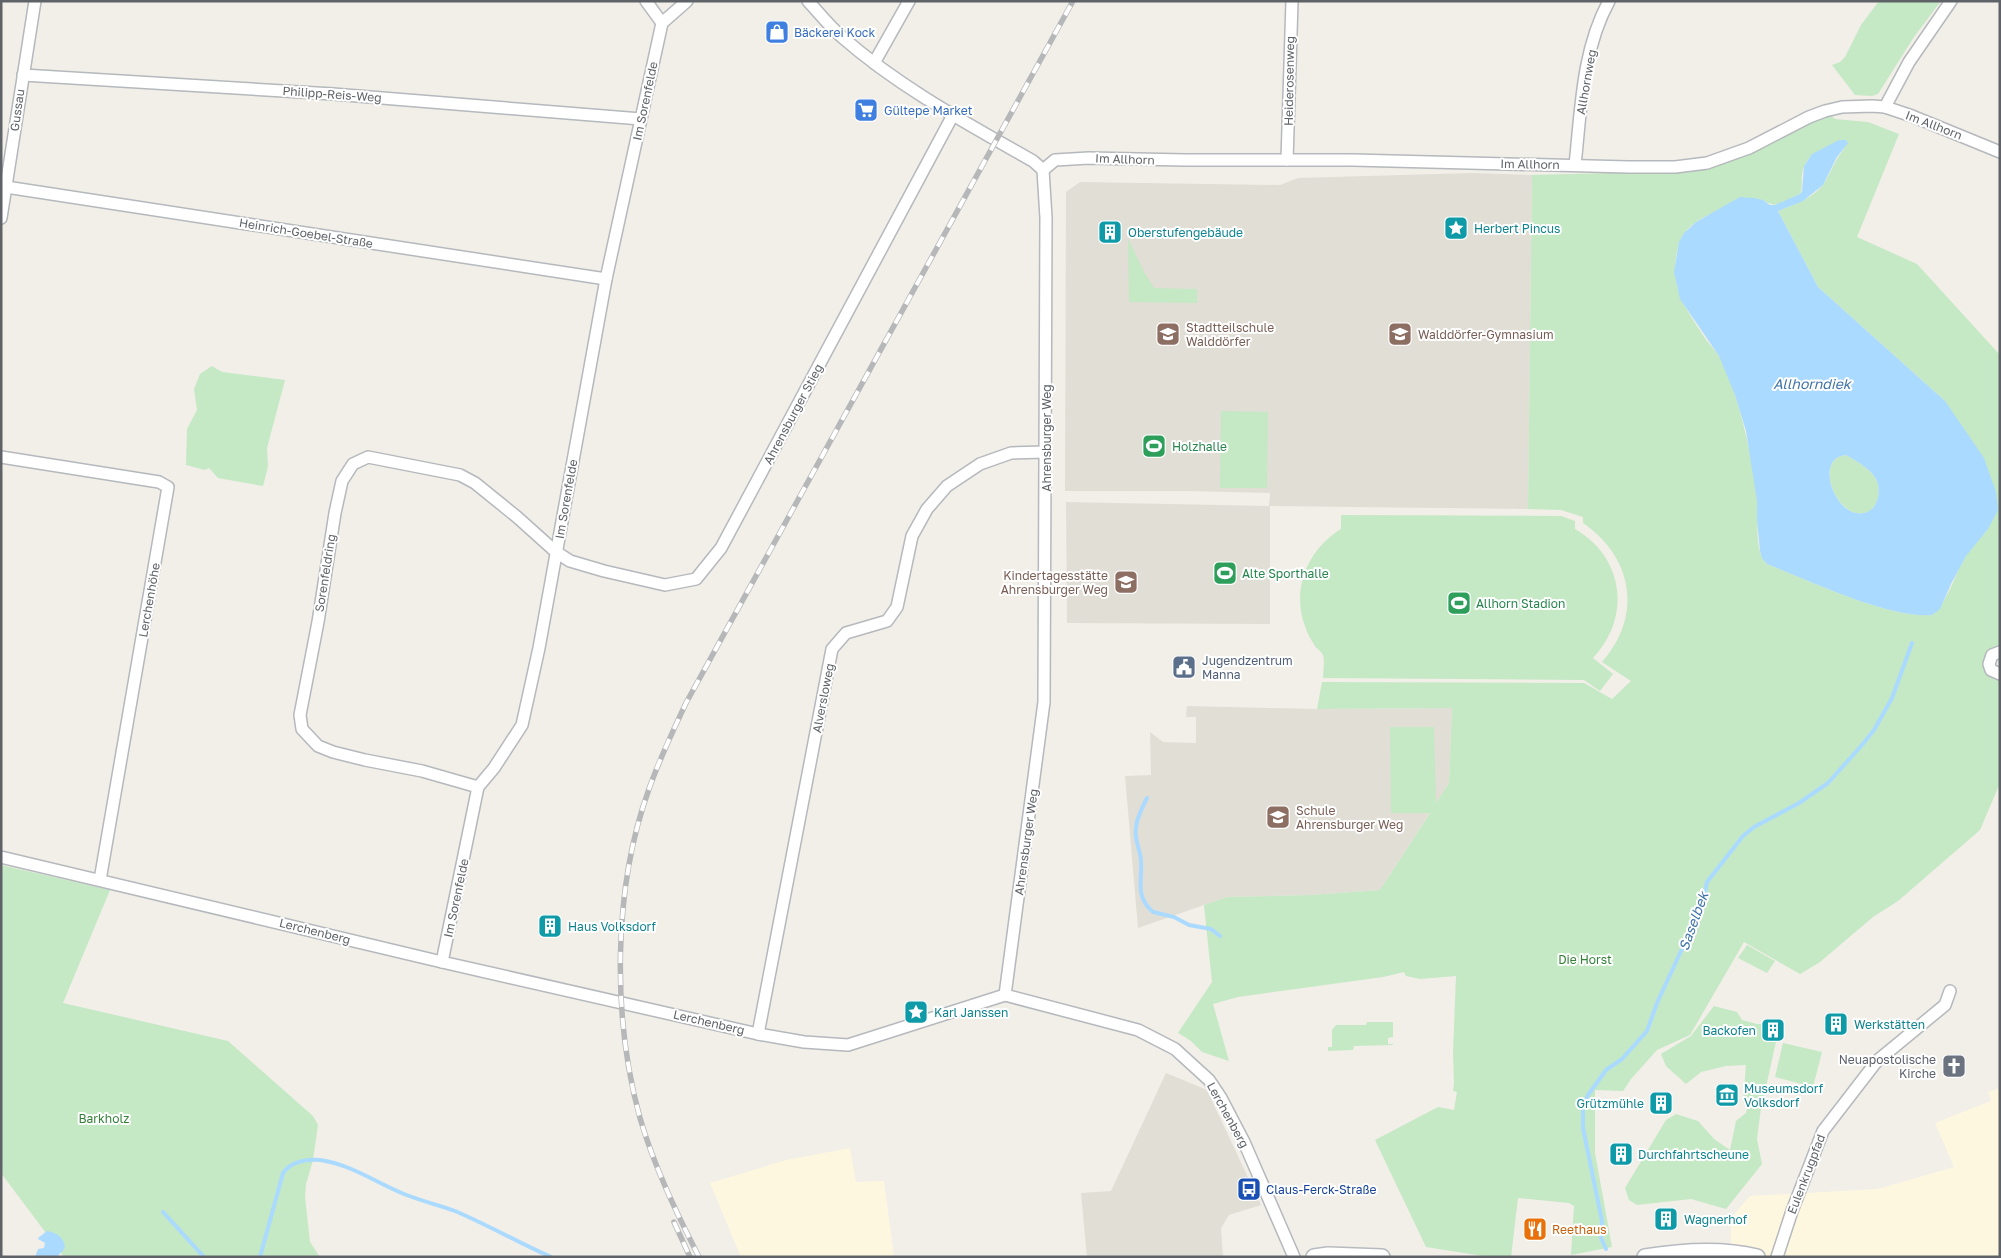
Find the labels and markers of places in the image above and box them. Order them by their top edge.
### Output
shop icon: Bäckerei Kock [764,19,790,45]
place label: Bäckerei Kock [794,25,875,40]
supermarket icon: Gültepe Market [853,97,879,123]
place label: Gültepe Market [884,103,973,118]
place icon: Herbert Pincus [1443,215,1469,241]
building icon: Oberstufengebäude [1097,219,1123,245]
place label: Herbert Pincus [1474,221,1560,236]
place label: Oberstufengebäude [1128,225,1243,240]
place label: Stadtteilschule Walddörfer [1186,320,1274,349]
school or university icon: Stadtteilschule Walddörfer [1155,321,1181,347]
school or university icon: Walddörfer-Gymnasium [1387,321,1413,347]
place label: Walddörfer-Gymnasium [1418,327,1554,342]
sports icon: Holzhalle [1141,433,1167,459]
place label: Holzhalle [1172,439,1227,454]
sports icon: Alte Sporthalle [1212,560,1238,586]
place label: Alte Sporthalle [1242,566,1329,581]
place label: Kindertagesstätte Ahrensburger Weg [1001,568,1108,597]
school or university icon: Kindertagesstätte Ahrensburger Weg [1113,569,1139,595]
sports icon: Allhorn Stadion [1446,590,1472,616]
place label: Allhorn Stadion [1476,596,1565,611]
place label: Jugendzentrum Manna [1202,653,1293,682]
public building icon: Jugendzentrum Manna [1171,654,1197,680]
place label: Schule Ahrensburger Weg [1296,803,1403,832]
school or university icon: Schule Ahrensburger Weg [1265,804,1291,830]
building icon: Haus Volksdorf [537,913,563,939]
place label: Haus Volksdorf [568,919,657,934]
place icon: Karl Janssen [903,999,929,1025]
place label: Karl Janssen [934,1005,1008,1020]
building icon: Werkstätten [1823,1011,1849,1037]
building icon: Backofen [1760,1017,1786,1043]
place label: Werkstätten [1854,1017,1925,1032]
place label: Backofen [1702,1023,1756,1038]
place label: Neuapostolische Kirche [1839,1052,1936,1081]
church icon: Neuapostolische Kirche [1941,1053,1967,1079]
place label: Museumsdorf Volksdorf [1744,1081,1824,1110]
museum icon: Museumsdorf Volksdorf [1714,1082,1740,1108]
building icon: Grützmühle [1648,1090,1674,1116]
place label: Grützmühle [1576,1096,1644,1111]
building icon: Durchfahrtscheune [1608,1141,1634,1167]
place label: Durchfahrtscheune [1638,1147,1749,1162]
bus stop icon: Claus-Ferck-Straße [1236,1176,1262,1202]
place label: Claus-Ferck-Straße [1266,1182,1376,1197]
building icon: Wagnerhof [1653,1206,1679,1232]
place label: Wagnerhof [1684,1212,1748,1227]
restaurant icon: Reethaus [1522,1216,1548,1242]
place label: Reethaus [1552,1222,1607,1237]

